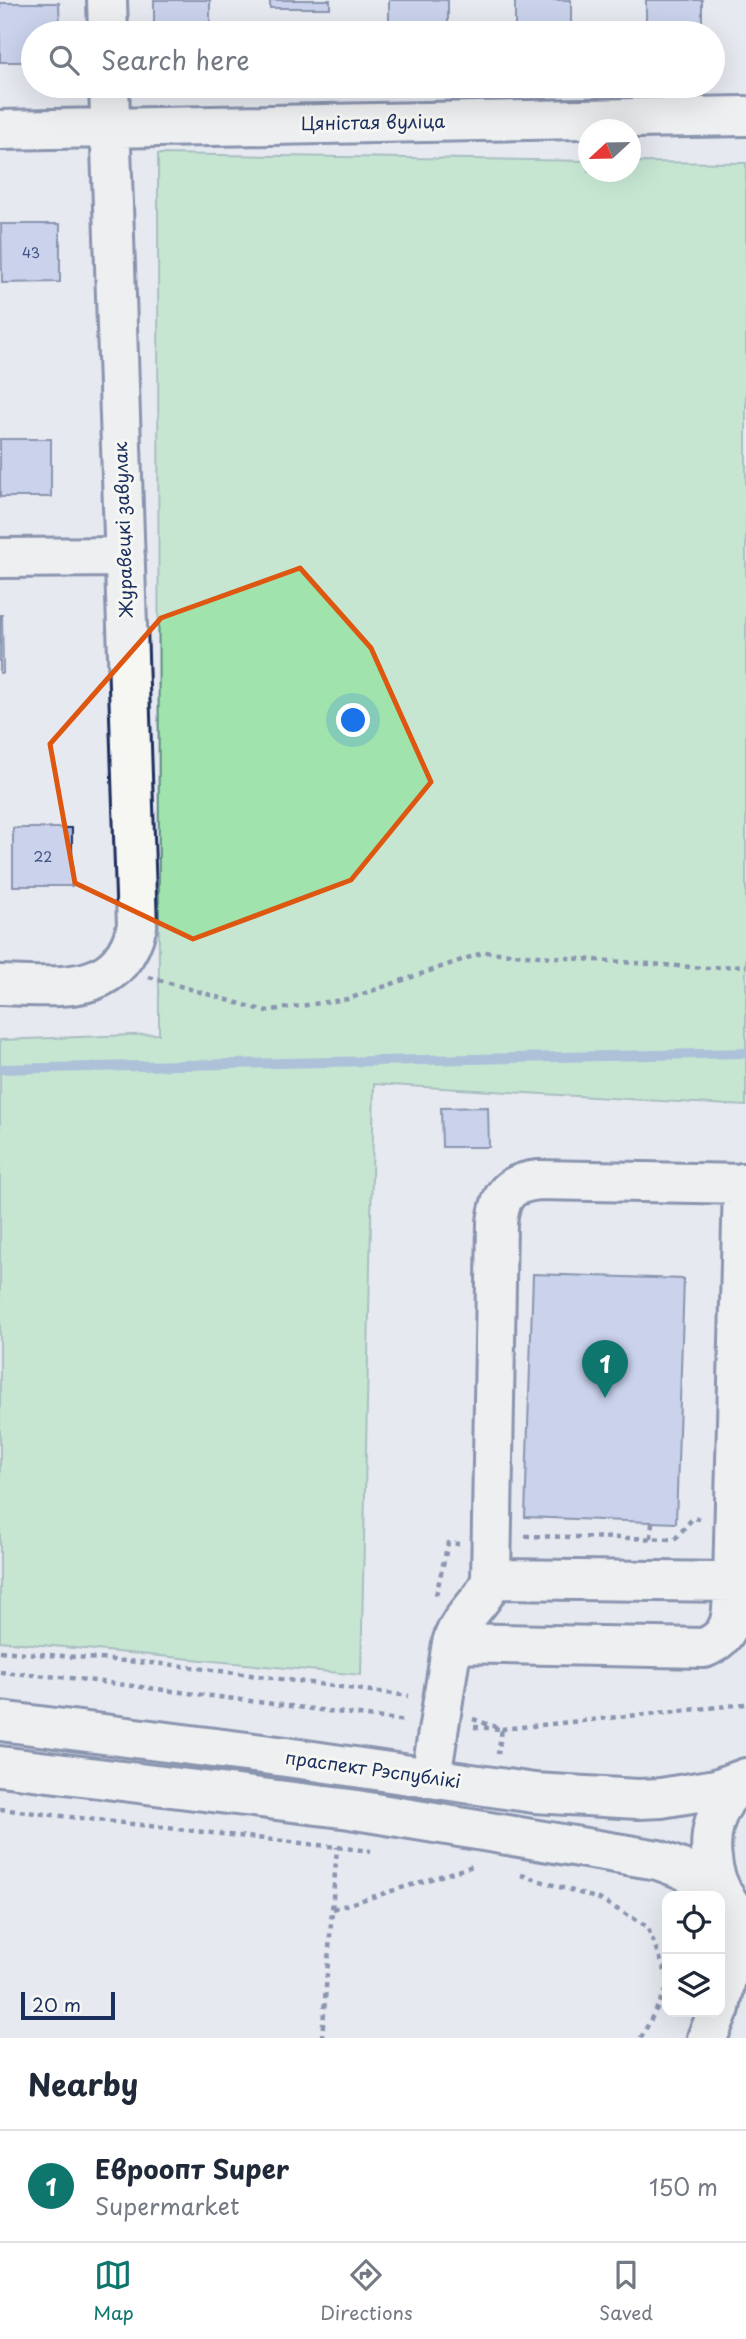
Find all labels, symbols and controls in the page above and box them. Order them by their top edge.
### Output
search box [21,21,725,98]
text: Search here [101,40,250,79]
icon: search [45,41,83,79]
street label: Цяністая вуліца [301,107,445,136]
north arrow [578,119,641,182]
house number: 43 [22,242,40,263]
street label: Журавецкі завулак [106,441,139,619]
your location [336,703,370,737]
house number: 22 [34,846,52,867]
pin: 1 [582,1340,628,1398]
street label: праспект Рэспублікі [284,1743,463,1794]
map controls [662,1891,725,2017]
button: locate [662,1891,725,1954]
button: layers [662,1954,725,2017]
scale bar [21,1989,116,2021]
text: 20 m [32,1990,81,2018]
text: Nearby [28,2061,138,2106]
text: Евроопт Super [95,2149,289,2188]
text: 1 [46,2169,57,2204]
text: 150 m [649,2169,718,2204]
text: Supermarket [95,2188,239,2223]
tab: Map [93,2256,134,2326]
tab: Directions [320,2256,413,2326]
tab: Saved [599,2256,653,2326]

